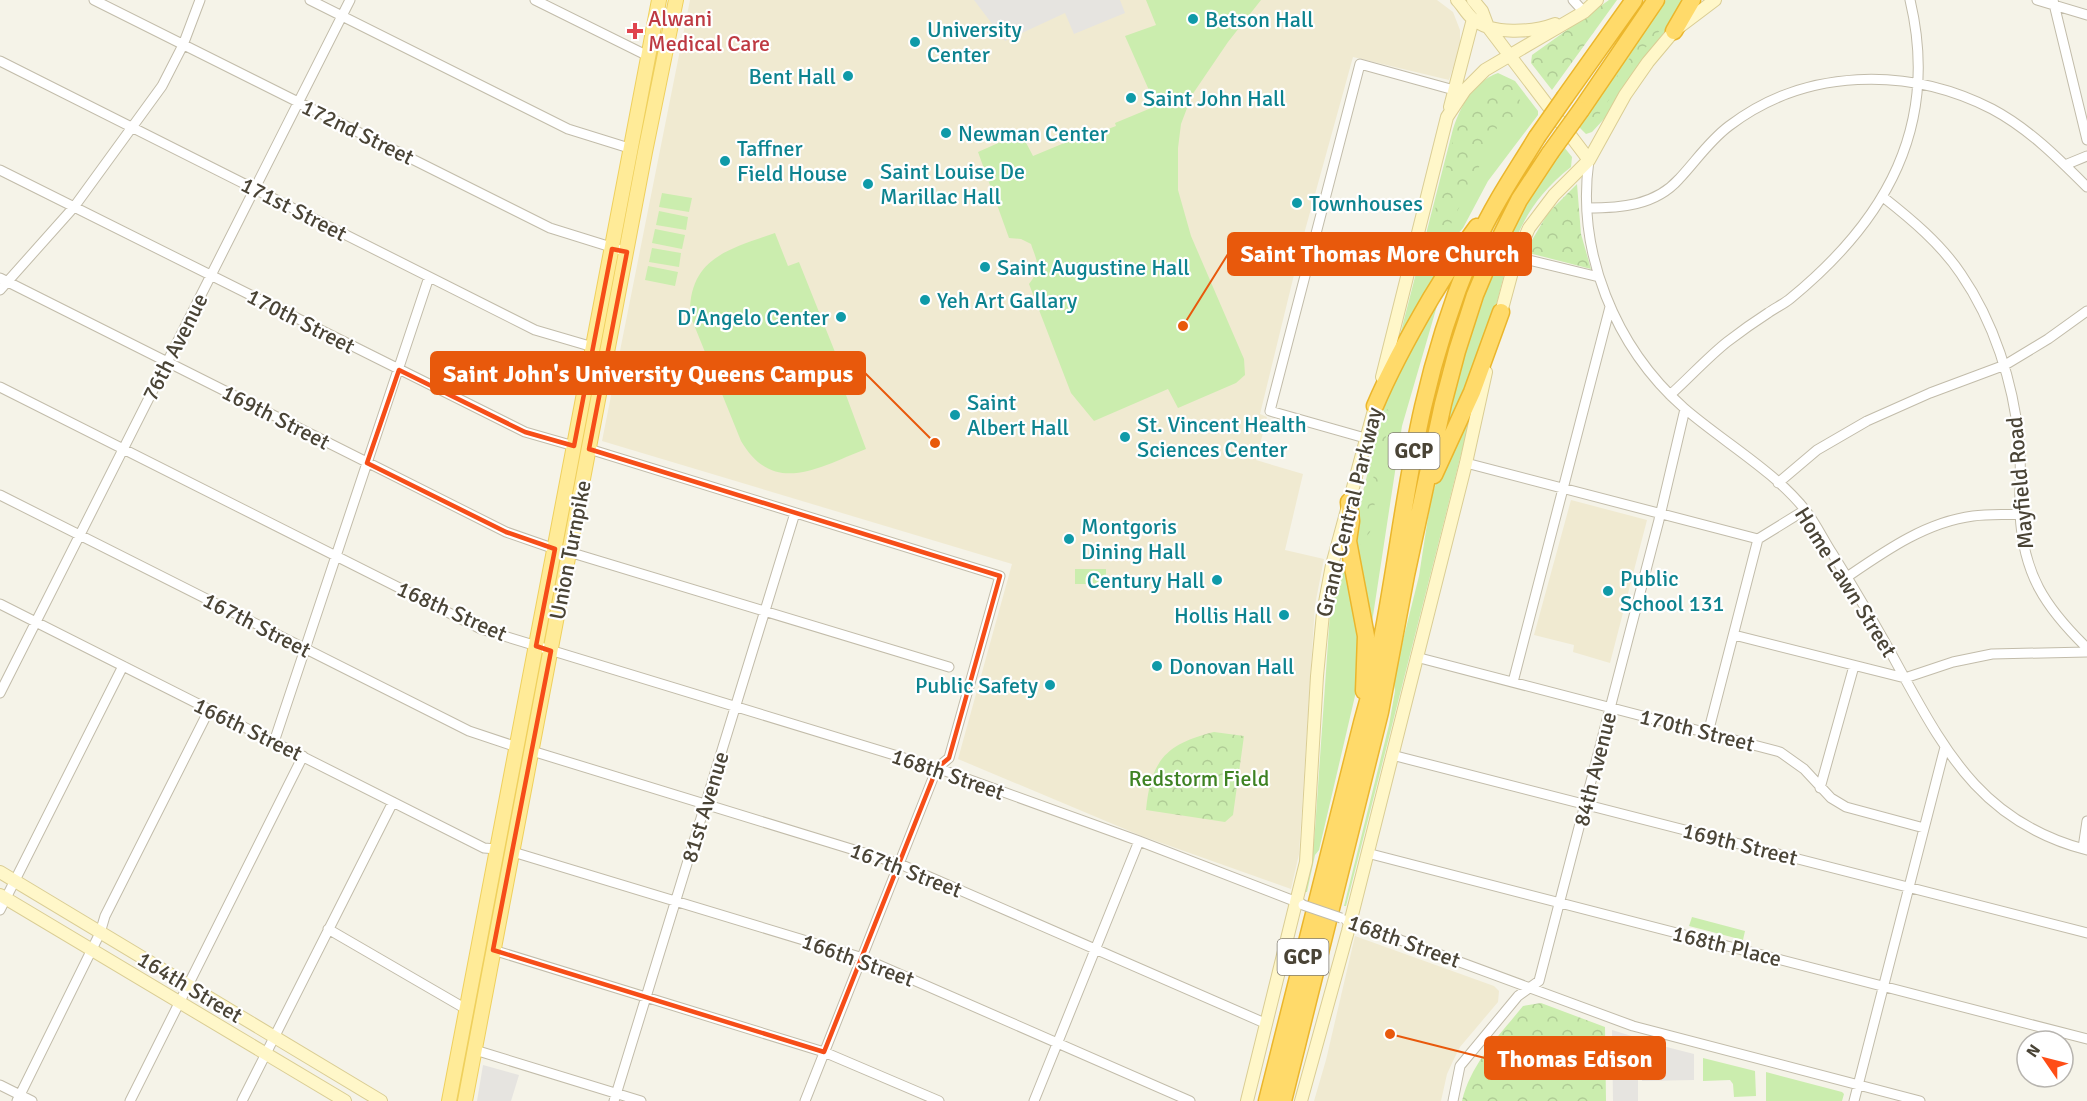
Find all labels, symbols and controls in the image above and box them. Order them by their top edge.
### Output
place label: Alwani Medical Care [648,5,770,57]
place label: Betson Hall [1205,6,1314,33]
marker: Betson Hall [1186,12,1200,26]
place label: University Center [927,16,1023,68]
marker: Alwani Medical Care [626,22,644,40]
marker: University Center [908,35,922,49]
place label: Bent Hall [748,63,836,90]
marker: Bent Hall [841,69,855,83]
place label: Saint John Hall [1143,85,1286,112]
marker: Saint John Hall [1124,91,1138,105]
street label: 172nd Street [297,93,419,171]
place label: Newman Center [958,120,1108,147]
marker: Newman Center [939,126,953,140]
place label: Taffner Field House [737,135,847,187]
marker: Taffner Field House [718,154,732,168]
place label: Saint Louise De Marillac Hall [880,158,1025,210]
street label: 171st Street [237,171,352,247]
marker: Saint Louise De Marillac Hall [861,177,875,191]
place label: Townhouses [1309,190,1423,217]
marker: Townhouses [1290,196,1304,210]
callout: Saint Thomas More Church [1228,233,1531,275]
text: Saint Thomas More Church [1240,239,1520,269]
place label: Saint Augustine Hall [997,254,1190,281]
marker: Saint Augustine Hall [978,260,992,274]
street label: 170th Street [243,282,360,360]
place label: Yeh Art Gallary [937,287,1078,314]
street label: 76th Avenue [136,289,214,405]
marker: Yeh Art Gallary [918,293,932,307]
place label: D'Angelo Center [677,304,829,331]
marker: D'Angelo Center [834,310,848,324]
callout: Saint John's University Queens Campus [431,352,865,394]
text: Saint John's University Queens Campus [443,359,853,389]
street label: 169th Street [218,378,335,456]
place label: Saint Albert Hall [967,389,1069,441]
street label: Grand Central Parkway [1310,404,1388,620]
marker: Saint Albert Hall [948,408,962,422]
place label: St. Vincent Health Sciences Center [1137,411,1307,463]
street label: Mayfield Road [2001,416,2039,550]
marker: St. Vincent Health Sciences Center [1118,430,1132,444]
road number: GCP [1388,433,1440,469]
street label: Union Turnpike [543,478,597,622]
street label: Home Lawn Street [1789,502,1903,662]
place label: Montgoris Dining Hall [1081,513,1186,565]
marker: Montgoris Dining Hall [1062,532,1076,546]
place label: Public School 131 [1620,565,1724,617]
place label: Century Hall [1087,567,1205,594]
marker: Century Hall [1210,573,1224,587]
street label: 168th Street [393,575,511,647]
marker: Public School 131 [1601,584,1615,598]
street label: 167th Street [199,586,316,664]
place label: Hollis Hall [1174,602,1272,629]
marker: Hollis Hall [1277,608,1291,622]
place label: Donovan Hall [1169,653,1295,680]
marker: Donovan Hall [1150,659,1164,673]
place label: Public Safety [915,672,1039,699]
marker: Public Safety [1043,678,1057,692]
street label: 166th Street [189,691,307,767]
street label: 170th Street [1637,703,1758,757]
street label: 84th Avenue [1568,709,1622,829]
street label: 168th Street [888,742,1008,806]
street label: 81st Avenue [675,748,735,866]
park label: Redstorm Field [1128,765,1270,792]
street label: 169th Street [1680,817,1801,871]
street label: 167th Street [846,836,966,904]
street label: 168th Street [1344,908,1464,974]
street label: 168th Place [1670,919,1784,973]
street label: 166th Street [798,927,918,993]
road number: GCP [1278,939,1328,975]
street label: 164th Street [133,945,248,1029]
north arrow [2015,1029,2075,1089]
callout: Thomas Edison [1485,1037,1665,1079]
text: N [2022,1041,2045,1061]
text: Thomas Edison [1497,1044,1653,1074]

